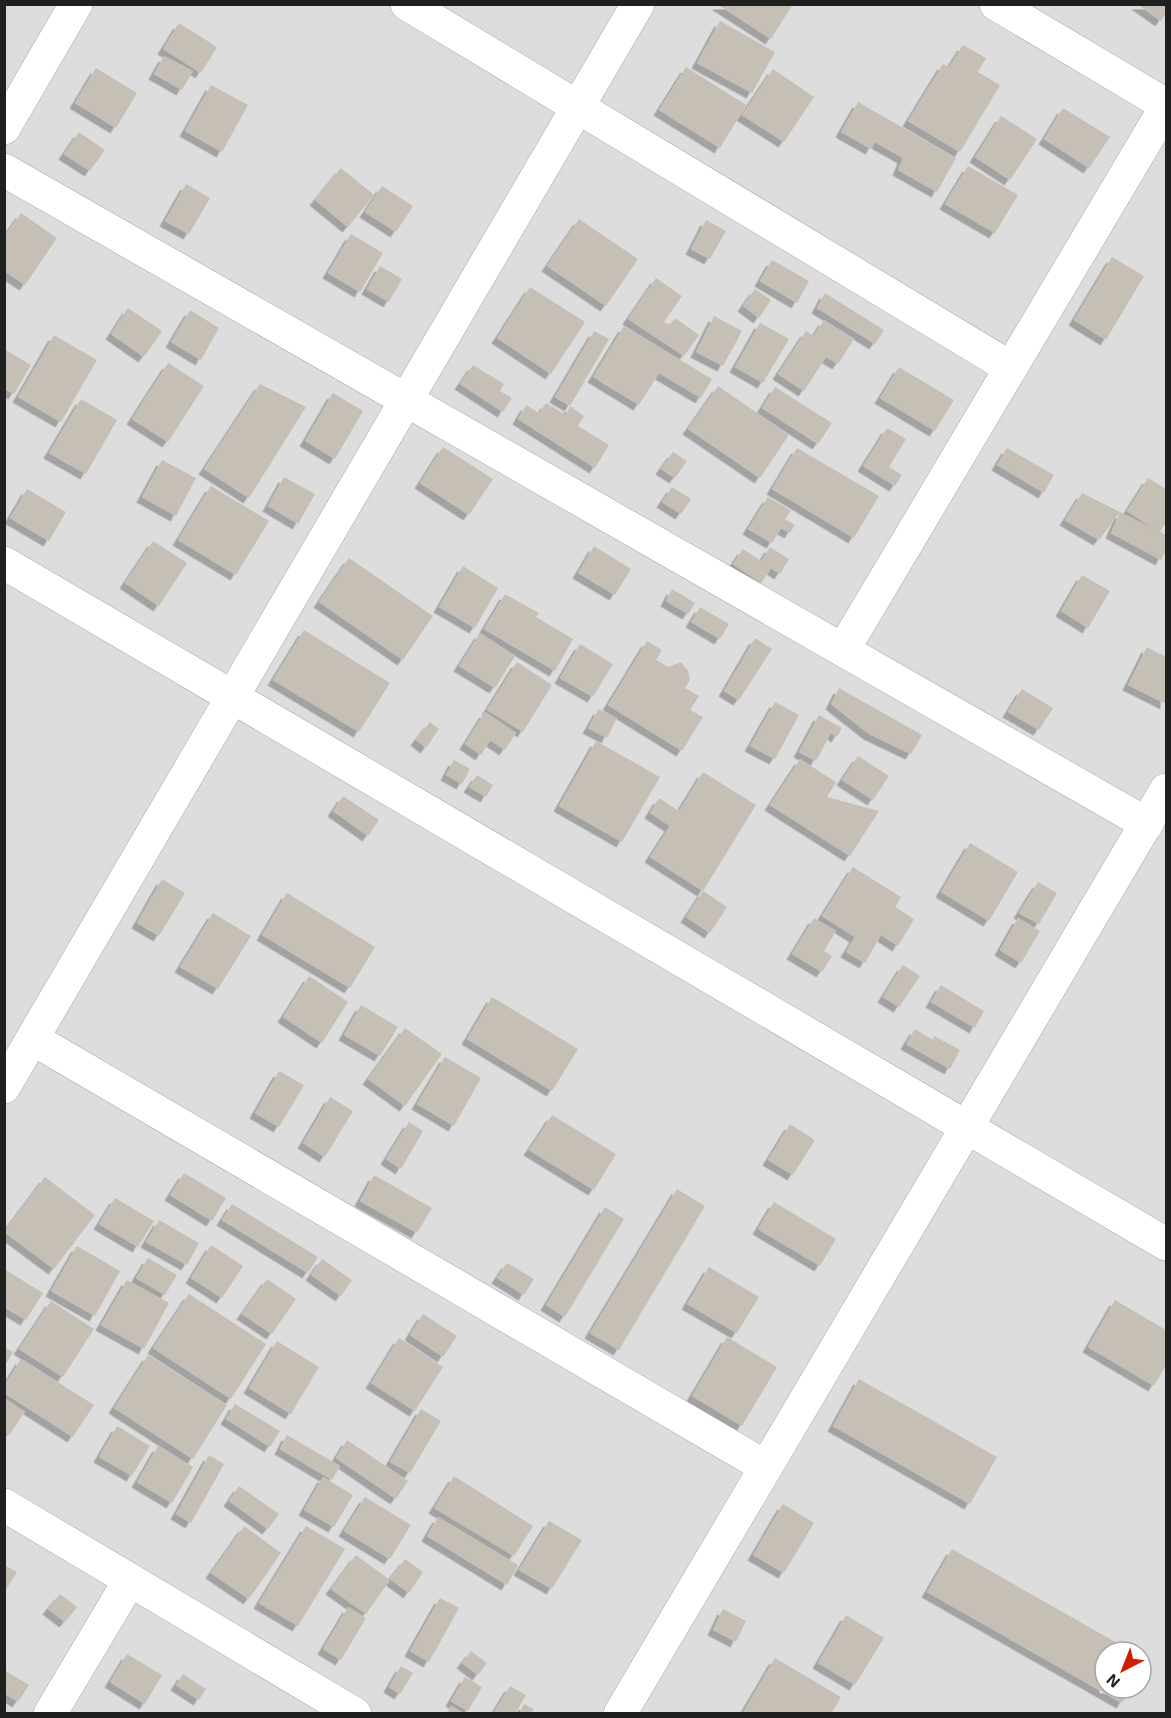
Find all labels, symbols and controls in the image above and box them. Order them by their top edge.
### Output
north arrow [1093,1640,1153,1700]
text: N [1102,1671,1123,1692]

